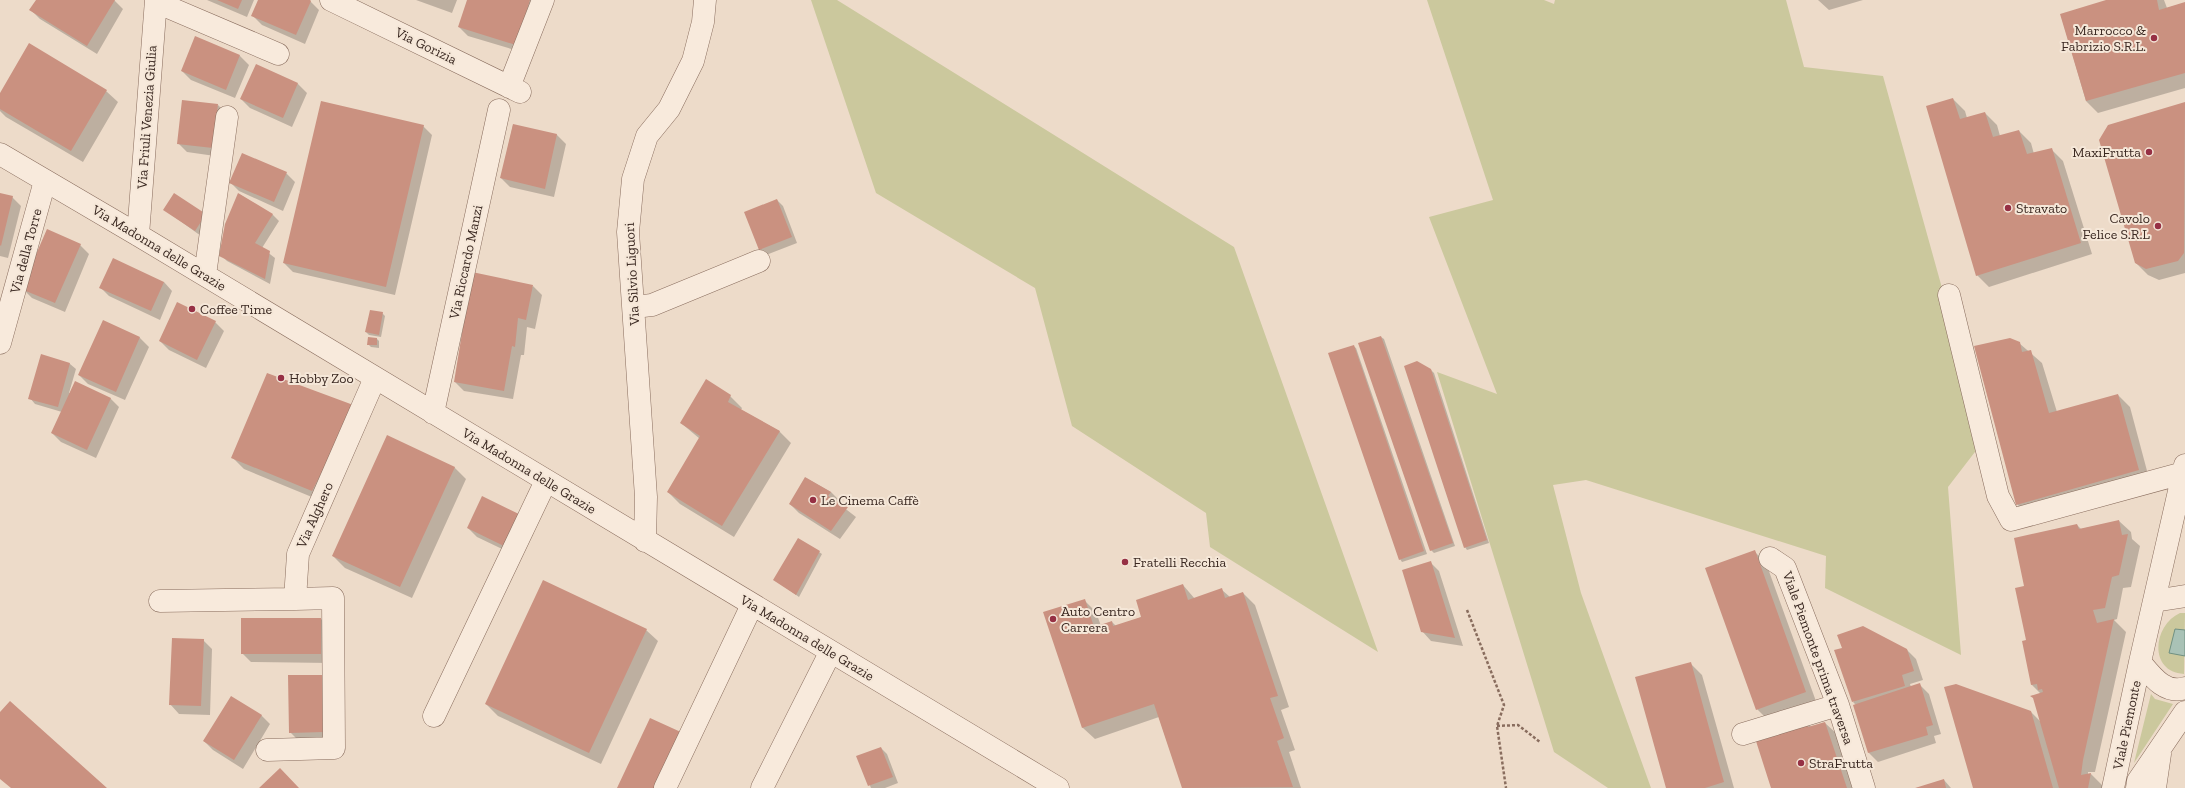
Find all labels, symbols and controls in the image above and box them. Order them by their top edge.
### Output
place label: Marrocco & Fabrizio S.R.L. [2061,22,2146,55]
street label: Via Gorizia [391,23,460,68]
marker: Marrocco & Fabrizio S.R.L. [2149,33,2159,43]
street label: Via Friuli Venezia Giulia [133,44,161,190]
place label: MaxiFrutta [2072,144,2141,161]
marker: MaxiFrutta [2144,147,2154,157]
place label: Stravato [2016,200,2067,217]
street label: Via Madonna delle Grazie [88,201,229,295]
street label: Via Riccardo Manzi [445,203,486,322]
marker: Stravato [2003,203,2013,213]
street label: Via della Torre [6,206,46,296]
place label: Cavolo Felice S.R.L [2083,210,2150,243]
marker: Cavolo Felice S.R.L [2153,221,2163,231]
street label: Via Silvio Liguori [621,222,643,327]
place label: Coffee Time [200,301,273,318]
marker: Coffee Time [187,304,197,314]
place label: Hobby Zoo [289,370,354,387]
marker: Hobby Zoo [276,373,286,383]
street label: Via Madonna delle Grazie [458,424,599,518]
street label: Via Alghero [293,479,337,551]
place label: Le Cinema Caffè [821,492,919,509]
marker: Le Cinema Caffè [808,495,818,505]
place label: Fratelli Recchia [1133,554,1227,571]
marker: Fratelli Recchia [1120,557,1130,567]
street label: Viale Piemonte prima traversa [1778,568,1857,747]
street label: Via Madonna delle Grazie [736,591,877,685]
place label: Auto Centro Carrera [1061,603,1135,636]
marker: Auto Centro Carrera [1048,614,1058,624]
street label: Viale Piemonte [2109,679,2145,772]
place label: StraFrutta [1809,755,1873,772]
marker: StraFrutta [1796,758,1806,768]

